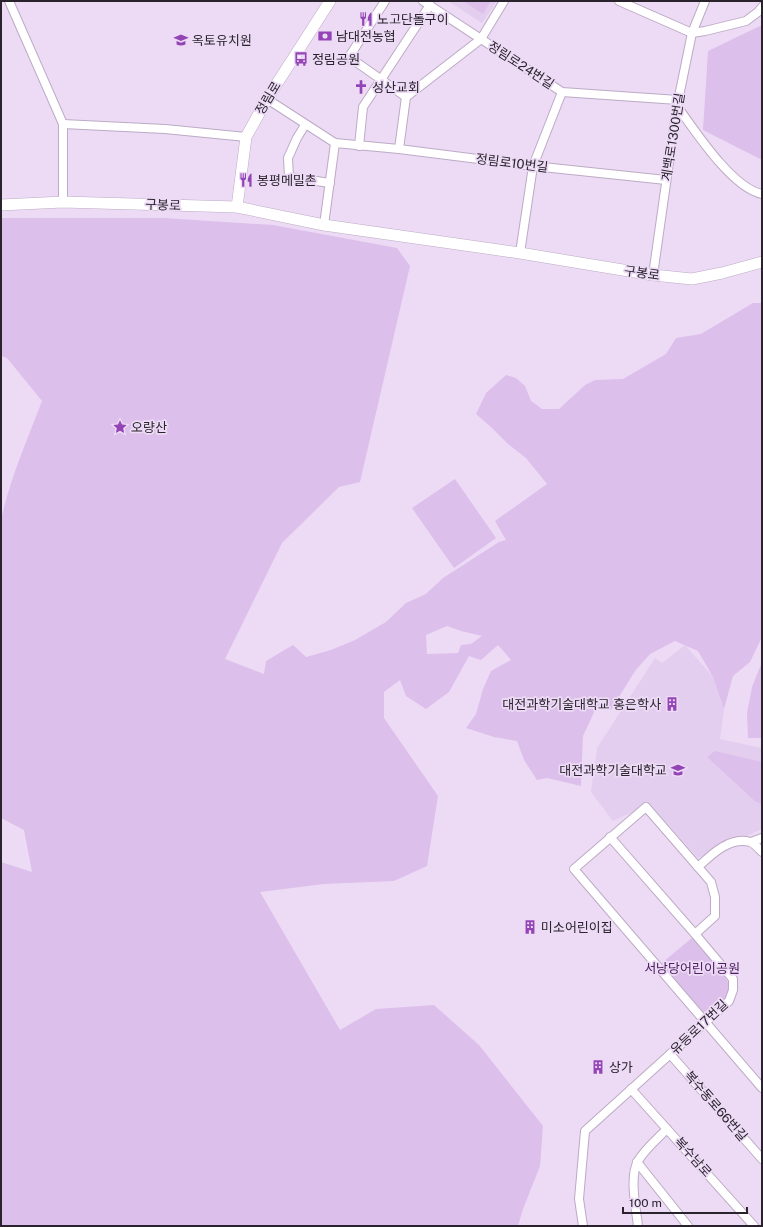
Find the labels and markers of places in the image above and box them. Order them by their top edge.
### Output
restaurant icon: 노고단돌구이 [358,11,374,27]
place label: 노고단돌구이 [377,12,449,27]
bank icon: 남대전농협 [317,28,333,44]
place label: 남대전농협 [336,29,396,44]
school or university icon: 옥토유치원 [173,32,189,48]
place label: 옥토유치원 [192,33,252,48]
bus stop icon: 정림공원 [293,51,309,67]
place label: 정림공원 [312,52,360,67]
church icon: 성산교회 [353,79,369,95]
place label: 성산교회 [372,80,420,95]
restaurant icon: 봉평메밀촌 [238,172,254,188]
place label: 봉평메밀촌 [257,173,317,188]
place icon: 오량산 [112,419,128,435]
place label: 오량산 [131,420,167,435]
building icon: 대전과학기술대학교 홍은학사 [664,696,680,712]
place label: 대전과학기술대학교 홍은학사 [502,697,661,712]
school or university icon: 대전과학기술대학교 [670,762,686,778]
place label: 대전과학기술대학교 [559,763,667,778]
building icon: 미소어린이집 [522,919,538,935]
place label: 미소어린이집 [541,920,613,935]
building icon: 상가 [590,1059,606,1075]
place label: 상가 [609,1060,633,1075]

